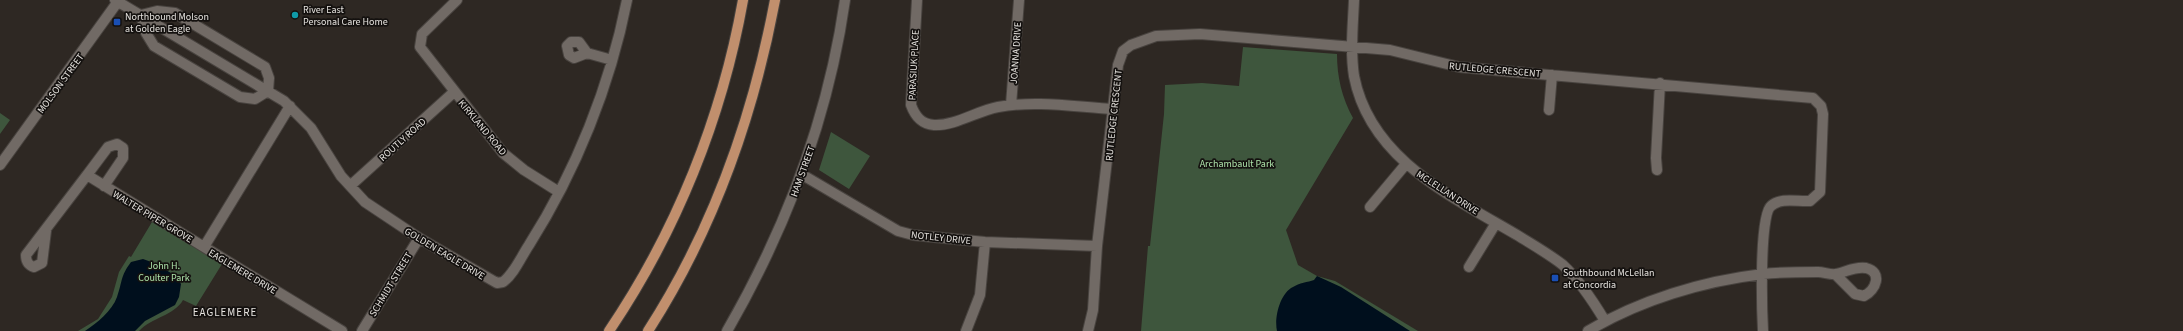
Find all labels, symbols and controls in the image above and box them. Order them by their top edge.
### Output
place label: River East Personal Care Home [303,3,388,29]
place label: Northbound Molson at Golden Eagle [125,10,209,36]
marker: River East Personal Care Home [290,10,300,20]
marker: Northbound Molson at Golden Eagle [112,17,122,27]
street label: JOANNA DRIVE [1007,22,1025,84]
street label: PARASIUK PLACE [905,29,923,101]
street label: MOLSON STREET [34,50,88,116]
street label: RUTLEDGE CRESCENT [1448,59,1542,81]
street label: RUTLEDGE CRESCENT [1102,68,1126,162]
street label: KIRKLAND ROAD [455,97,510,158]
street label: ROUTLY ROAD [376,115,429,165]
street label: HAM STREET [787,143,819,199]
park label: Archambault Park [1200,157,1274,171]
street label: MCLELLAN DRIVE [1414,167,1481,218]
street label: WALTER PIPER GROVE [110,187,195,246]
street label: GOLDEN EAGLE DRIVE [402,224,487,283]
street label: NOTLEY DRIVE [910,228,971,248]
street label: EAGLEMERE DRIVE [206,246,279,298]
street label: SCHMIDT STREET [366,249,416,319]
park label: John H. Coulter Park [138,259,190,285]
place label: Southbound McLellan at Concordia [1563,266,1655,292]
marker: Southbound McLellan at Concordia [1550,273,1560,283]
district label: EAGLEMERE [193,305,257,320]

